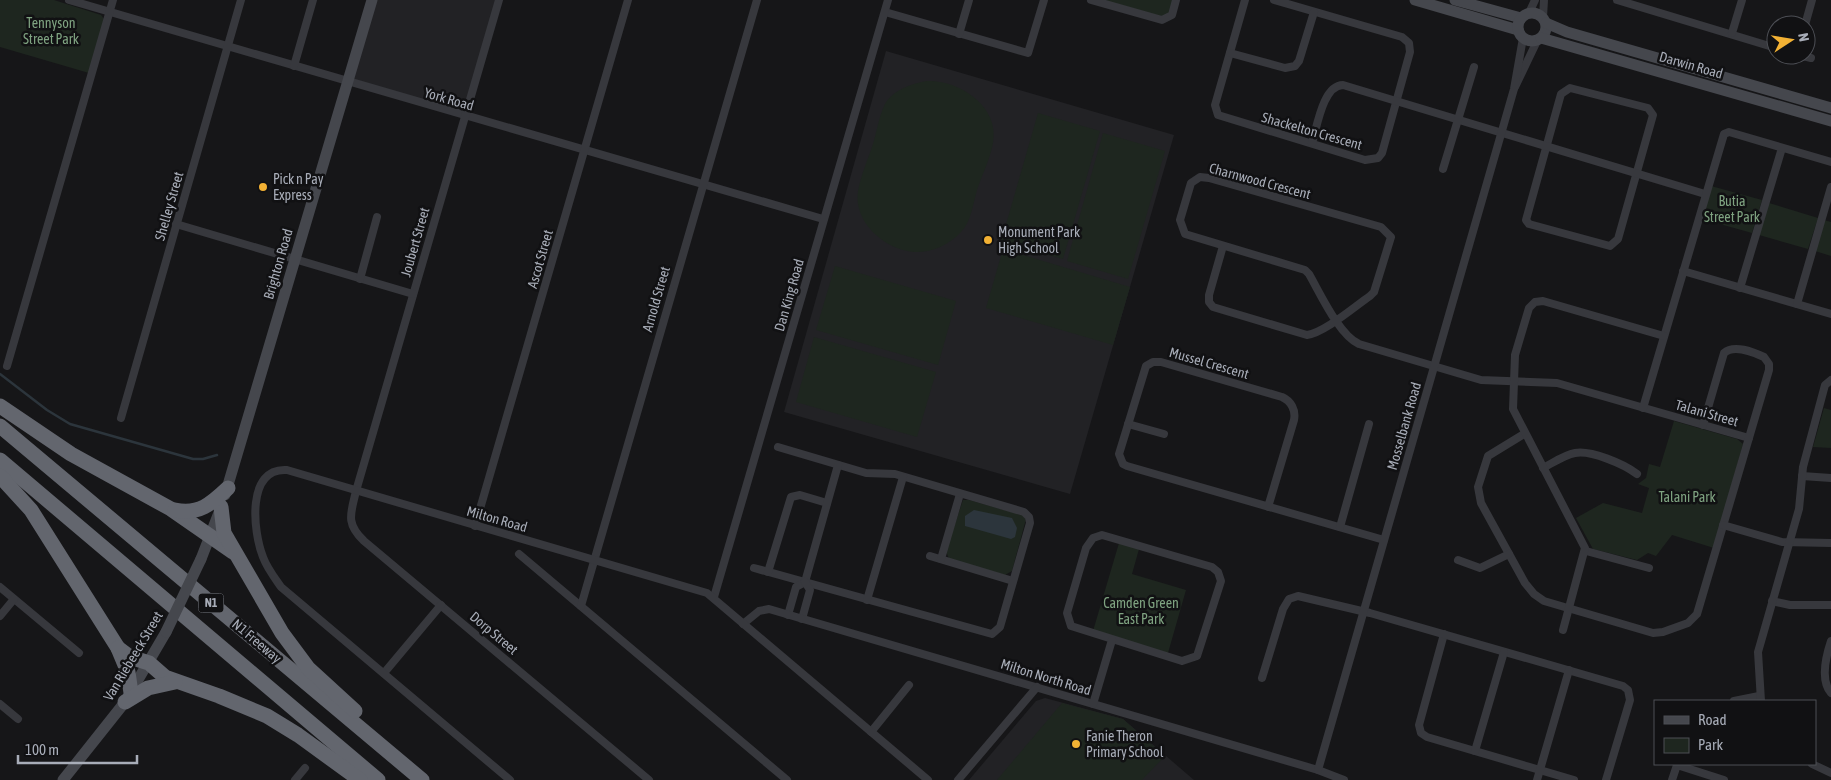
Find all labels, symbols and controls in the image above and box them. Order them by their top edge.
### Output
park label: Tennyson Street Park [23,15,79,47]
north arrow [1766,15,1816,65]
text: N [1795,32,1812,43]
street label: Darwin Road [1657,48,1725,82]
street label: York Road [422,84,476,114]
street label: Shackelton Crescent [1260,109,1364,153]
street label: Charnwood Crescent [1207,160,1313,202]
street label: Shelley Street [152,170,186,242]
place label: Pick n Pay Express [273,171,324,203]
marker: Pick n Pay Express [257,181,269,193]
park label: Butia Street Park [1704,193,1760,225]
street label: Joubert Street [397,205,433,279]
place label: Monument Park High School [998,224,1080,256]
street label: Brighton Road [260,227,296,301]
street label: Ascot Street [524,228,556,290]
marker: Monument Park High School [982,234,994,246]
street label: Dan King Road [771,257,807,333]
street label: Arnold Street [639,264,673,334]
street label: Mussel Crescent [1167,344,1251,382]
street label: Mosselbank Road [1384,380,1424,472]
street label: Talani Street [1674,396,1740,430]
park label: Talani Park [1658,489,1716,505]
street label: Milton Road [465,503,529,535]
road number: N1 [198,594,224,612]
park label: Camden Green East Park [1103,595,1179,627]
street label: Van Riebeeck Street [100,608,166,704]
street label: Dorp Street [467,608,521,658]
street label: N1 Freeway [229,616,285,666]
street label: Milton North Road [999,656,1093,698]
legend [1654,700,1816,765]
text: Road [1698,711,1727,728]
place label: Fanie Theron Primary School [1086,728,1164,760]
scale bar [18,732,136,764]
text: Park [1698,736,1723,753]
marker: Fanie Theron Primary School [1070,738,1082,750]
text: 100 m [25,741,59,758]

